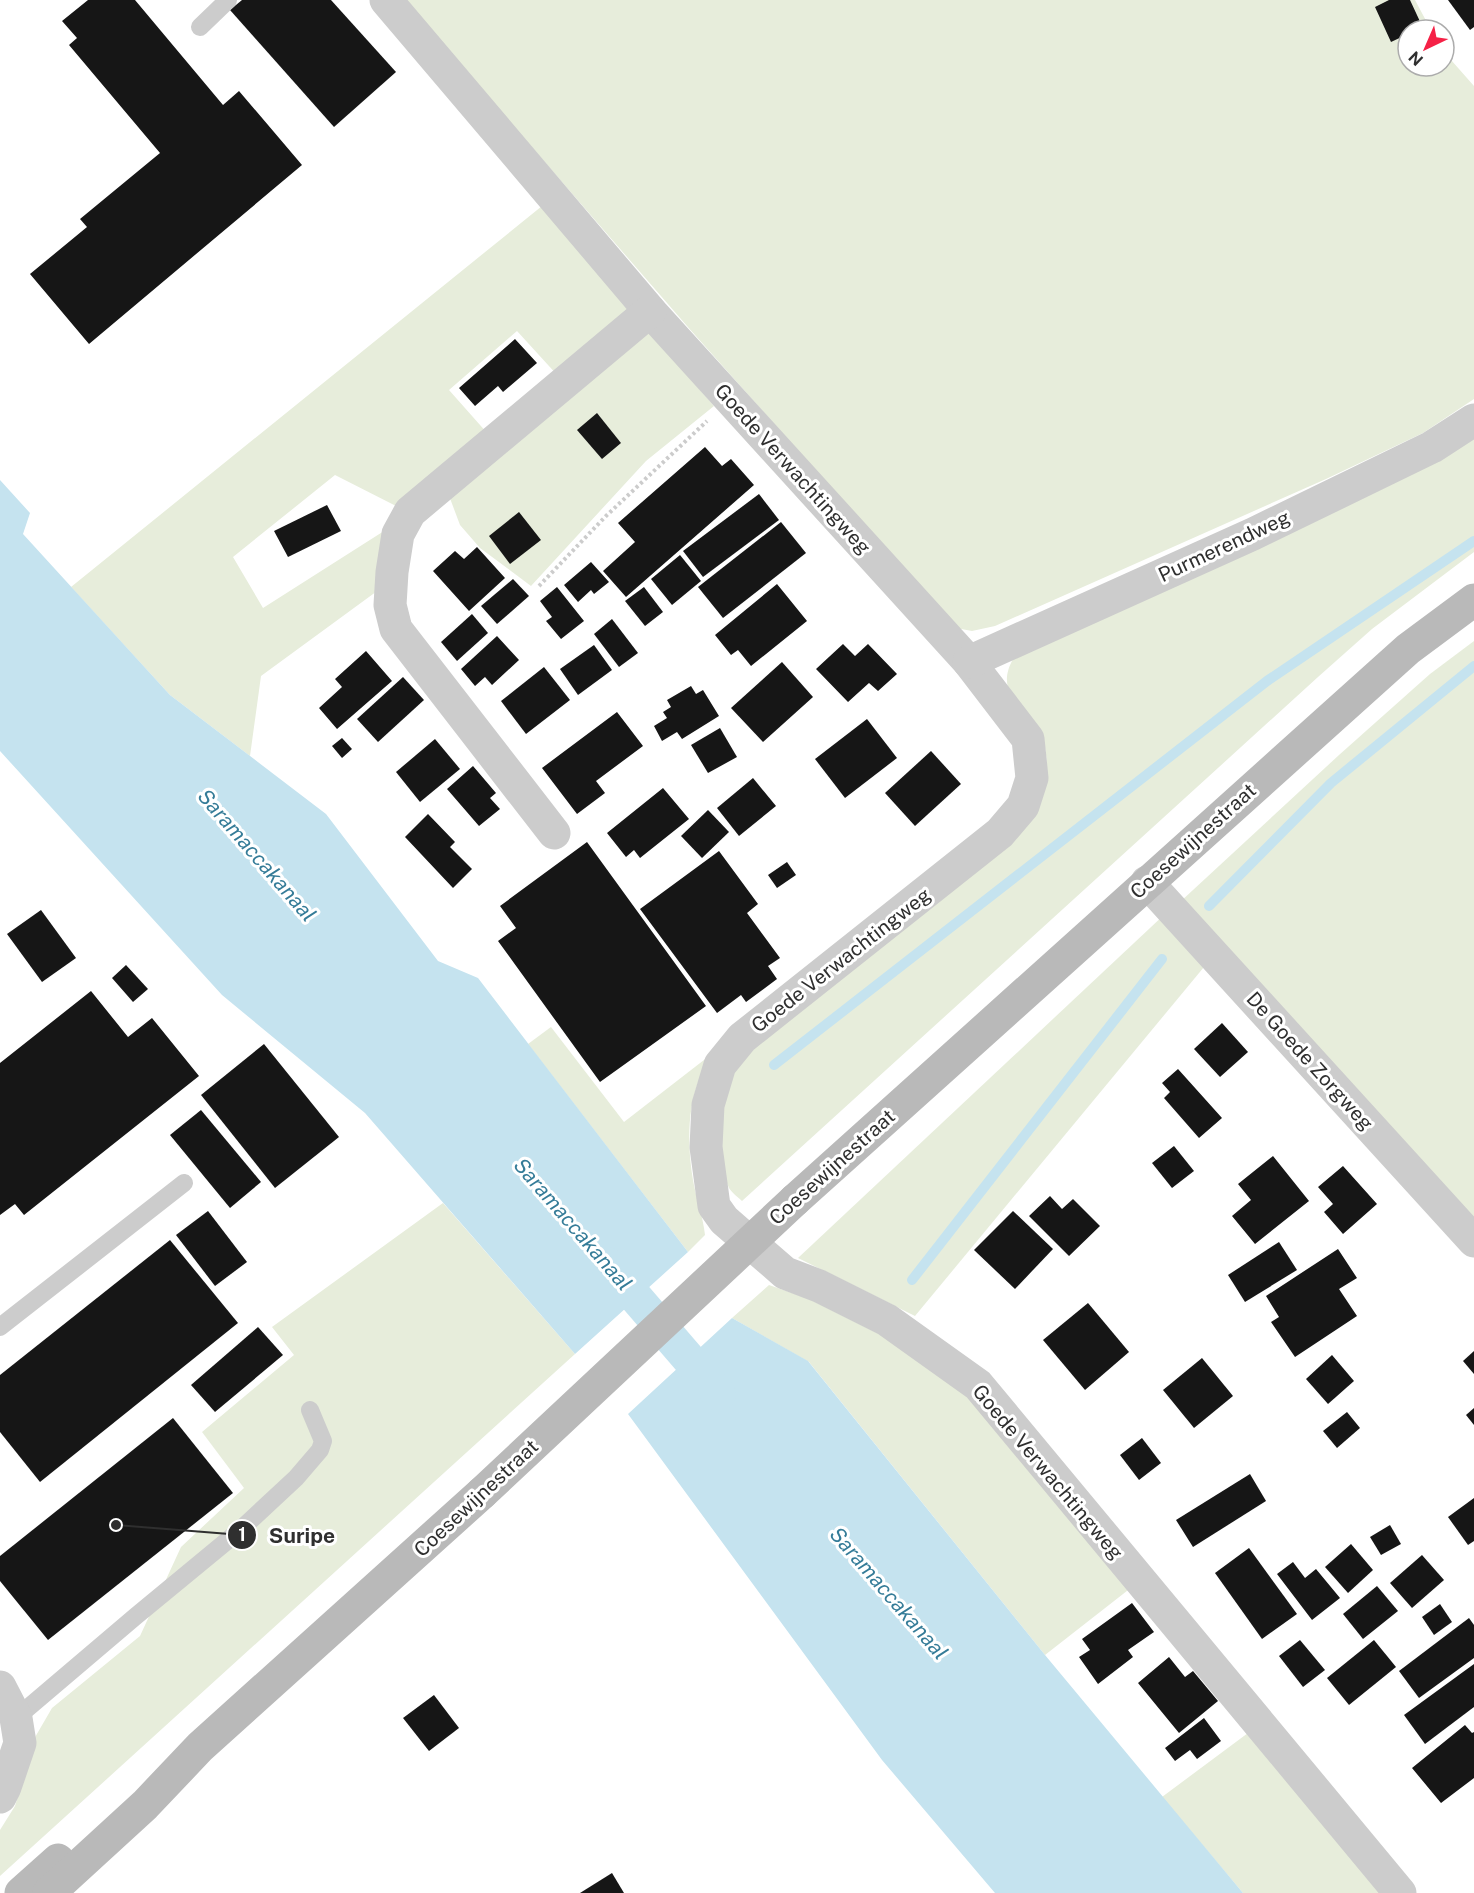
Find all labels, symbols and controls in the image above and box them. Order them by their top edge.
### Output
north arrow [1396,18,1456,78]
text: N [1405,47,1427,70]
street label: Goede Verwachtingweg [710,379,876,559]
street label: Purmerendweg [1154,505,1294,587]
street label: Coesewijnestraat [1125,778,1261,904]
water label: Saramaccakanaal [193,784,321,926]
street label: Goede Verwachtingweg [747,883,935,1037]
street label: De Goede Zorgweg [1242,987,1378,1135]
street label: Coesewijnestraat [764,1104,900,1230]
water label: Saramaccakanaal [509,1153,637,1295]
street label: Goede Verwachtingweg [968,1380,1128,1564]
street label: Coesewijnestraat [409,1434,543,1562]
callout: Suripe [227,1516,347,1555]
water label: Saramaccakanaal [825,1522,953,1664]
text: Suripe [269,1523,335,1548]
text: 1 [238,1524,246,1545]

